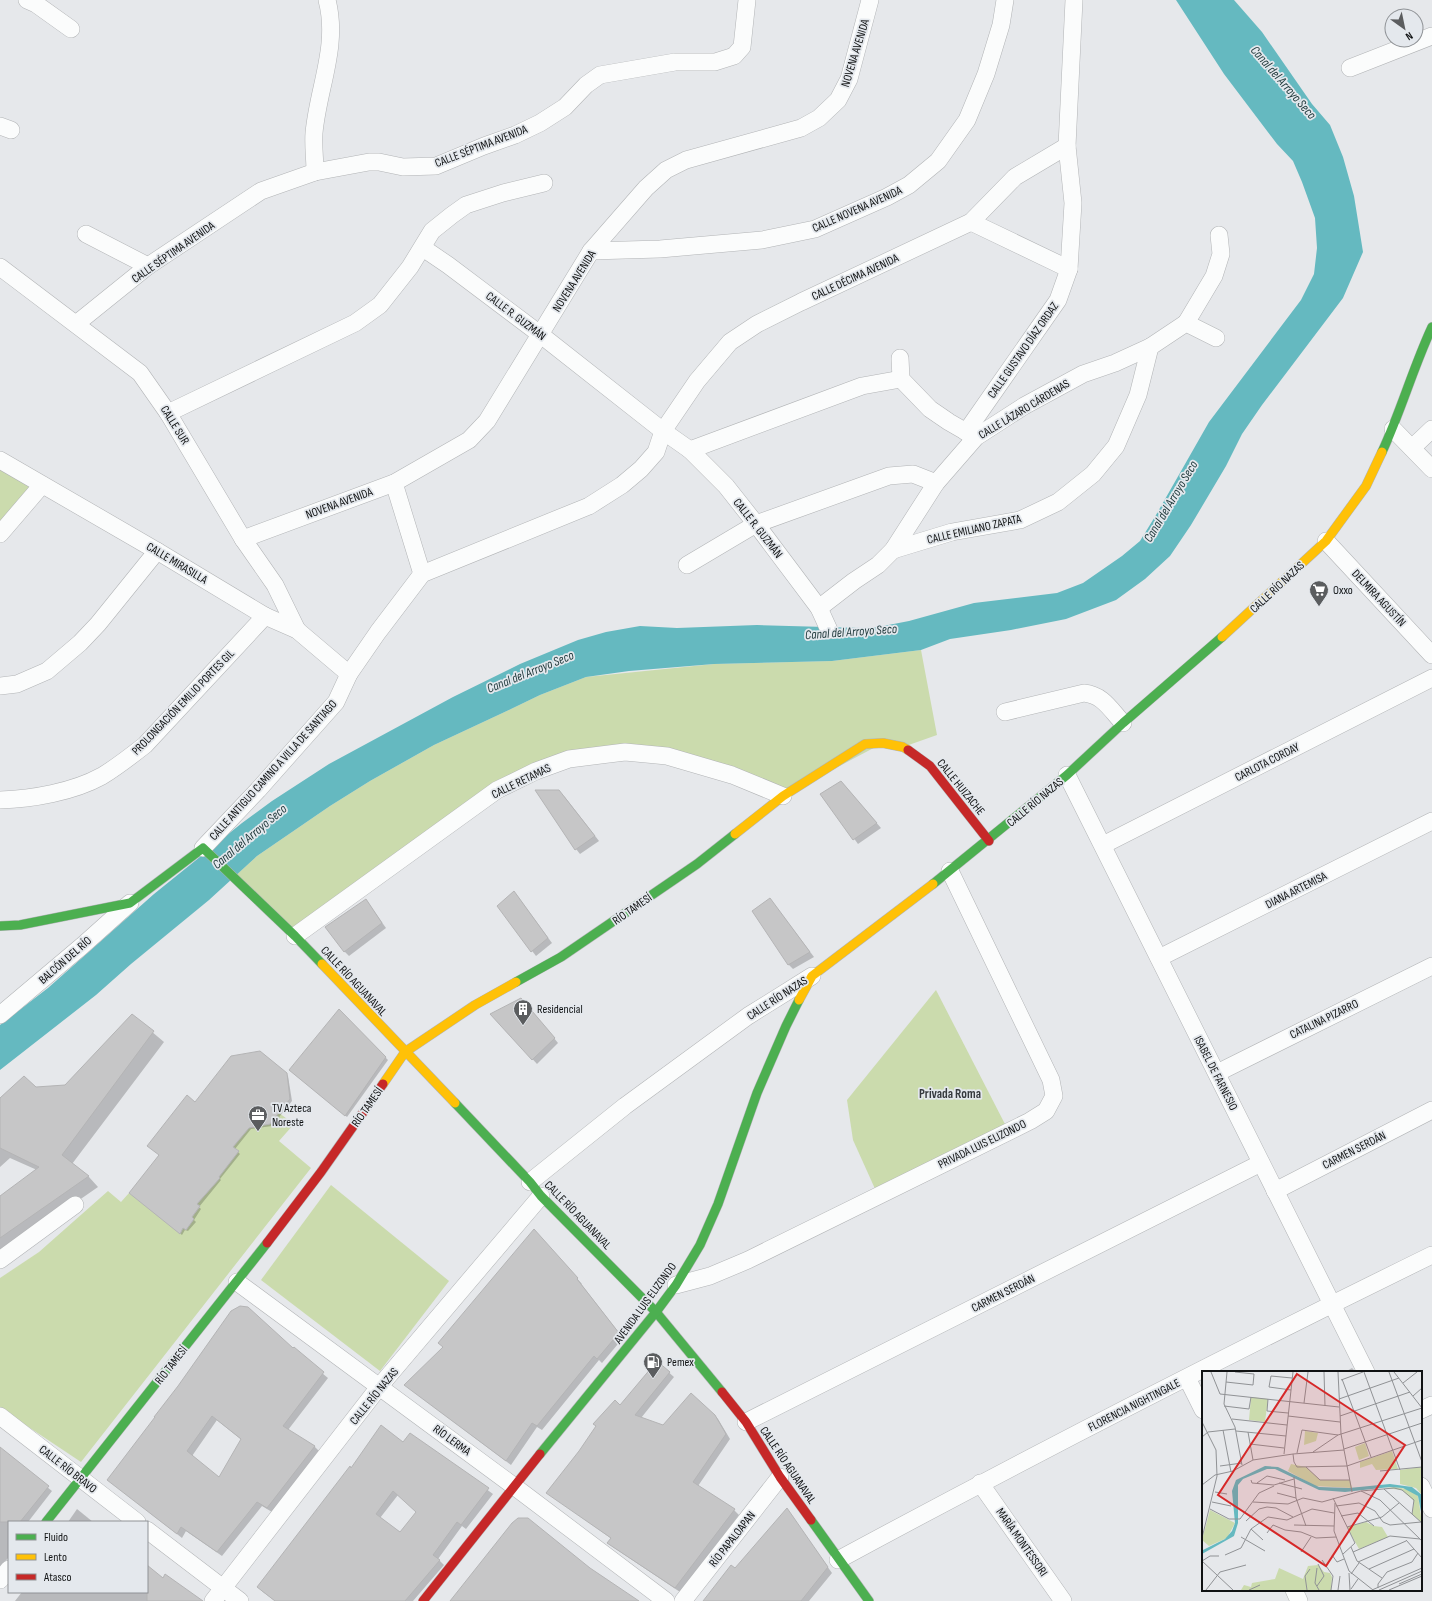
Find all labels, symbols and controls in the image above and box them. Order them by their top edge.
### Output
north arrow [1384,8,1424,48]
street label: NOVENA AVENIDA [838,17,873,89]
text: N [1403,29,1415,43]
water label: Canal del Arroyo Seco [1247,43,1320,123]
street label: CALLE SÉPTIMA AVENIDA [433,122,530,171]
street label: CALLE NOVENA AVENIDA [810,183,905,236]
street label: CALLE SÉPTIMA AVENIDA [129,218,218,287]
street label: NOVENA AVENIDA [550,247,600,315]
street label: CALLE DÉCIMA AVENIDA [809,250,902,304]
street label: CALLE R. GUZMÁN [483,289,549,344]
street label: CALLE GUSTAVO DÍAZ ORDAZ [985,299,1062,401]
street label: CALLE LÁZARO CÁRDENAS [976,376,1073,443]
street label: CALLE SUR [157,403,193,448]
water label: Canal del Arroyo Seco [1140,457,1202,545]
street label: NOVENA AVENIDA [304,484,375,522]
street label: CALLE R. GUZMÁN [730,495,786,561]
street label: CALLE EMILIANO ZAPATA [926,511,1024,548]
street label: CALLE MIRASILLA [144,539,211,588]
street label: CALLE RÍO NAZAS [1247,558,1308,616]
street label: DELMIRA AGUSTÍN [1348,567,1409,630]
supermarket icon: Oxxo [1308,579,1330,607]
place label: Oxxo [1333,583,1353,598]
water label: Canal del Arroyo Seco [804,621,898,643]
street label: PROLONGACIÓN EMILIO PORTES GIL [129,646,238,758]
water label: Canal del Arroyo Seco [485,647,577,697]
street label: CALLE ANTIGUO CAMINO A VILLA DE SANTIAGO [206,697,340,844]
street label: CARLOTA CORDAY [1232,740,1302,785]
street label: CALLE HUIZACHE [933,756,988,819]
street label: CALLE RETAMAS [489,761,553,802]
street label: CALLE RÍO NAZAS [1004,774,1067,830]
water label: Canal del Arroyo Seco [209,801,291,873]
street label: DIANA ARTEMISA [1263,868,1330,912]
street label: RÍO TAMESÍ [610,890,655,928]
street label: BALCÓN DEL RÍO [36,933,95,988]
street label: CALLE RÍO AGUANAVAL [317,943,390,1020]
street label: CALLE RÍO NAZAS [744,973,810,1024]
street label: CATALINA PIZARRO [1287,996,1361,1043]
building icon: Residencial [512,998,534,1026]
place label: Residencial [537,1002,583,1017]
street label: ISABEL DE FARNESIO [1190,1033,1241,1113]
street label: RÍO TAMESÍ [348,1084,387,1130]
district label: Privada Roma [919,1086,981,1102]
place label: TV Azteca Noreste [272,1101,312,1130]
office icon: TV Azteca Noreste [247,1104,269,1132]
street label: PRIVADA LUIS ELIZONDO [936,1117,1029,1172]
street label: CARMEN SERDÁN [1320,1128,1388,1173]
street label: CALLE RÍO AGUANAVAL [541,1178,615,1253]
street label: AVENIDA LUIS ELIZONDO [610,1260,680,1348]
street label: CARMEN SERDÁN [969,1271,1037,1316]
street label: RÍO TAMESÍ [152,1343,191,1388]
fuel station icon: Pemex [642,1351,664,1379]
place label: Pemex [667,1355,694,1370]
street label: CALLE RÍO NAZAS [347,1365,402,1428]
inset map [1202,1371,1422,1591]
street label: FLORENCIA NIGHTINGALE [1086,1376,1183,1435]
street label: RÍO LERMA [430,1422,474,1460]
street label: CALLE RÍO AGUANAVAL [756,1424,819,1507]
street label: CALLE RÍO BRAVO [36,1442,100,1497]
street label: MARÍA MONTESSORI [992,1505,1051,1579]
street label: RÍO PAPALOAPAN [706,1508,759,1570]
legend [8,1521,148,1593]
text: Fluido [44,1530,68,1545]
text: Lento [44,1550,67,1565]
text: Atasco [43,1570,71,1585]

